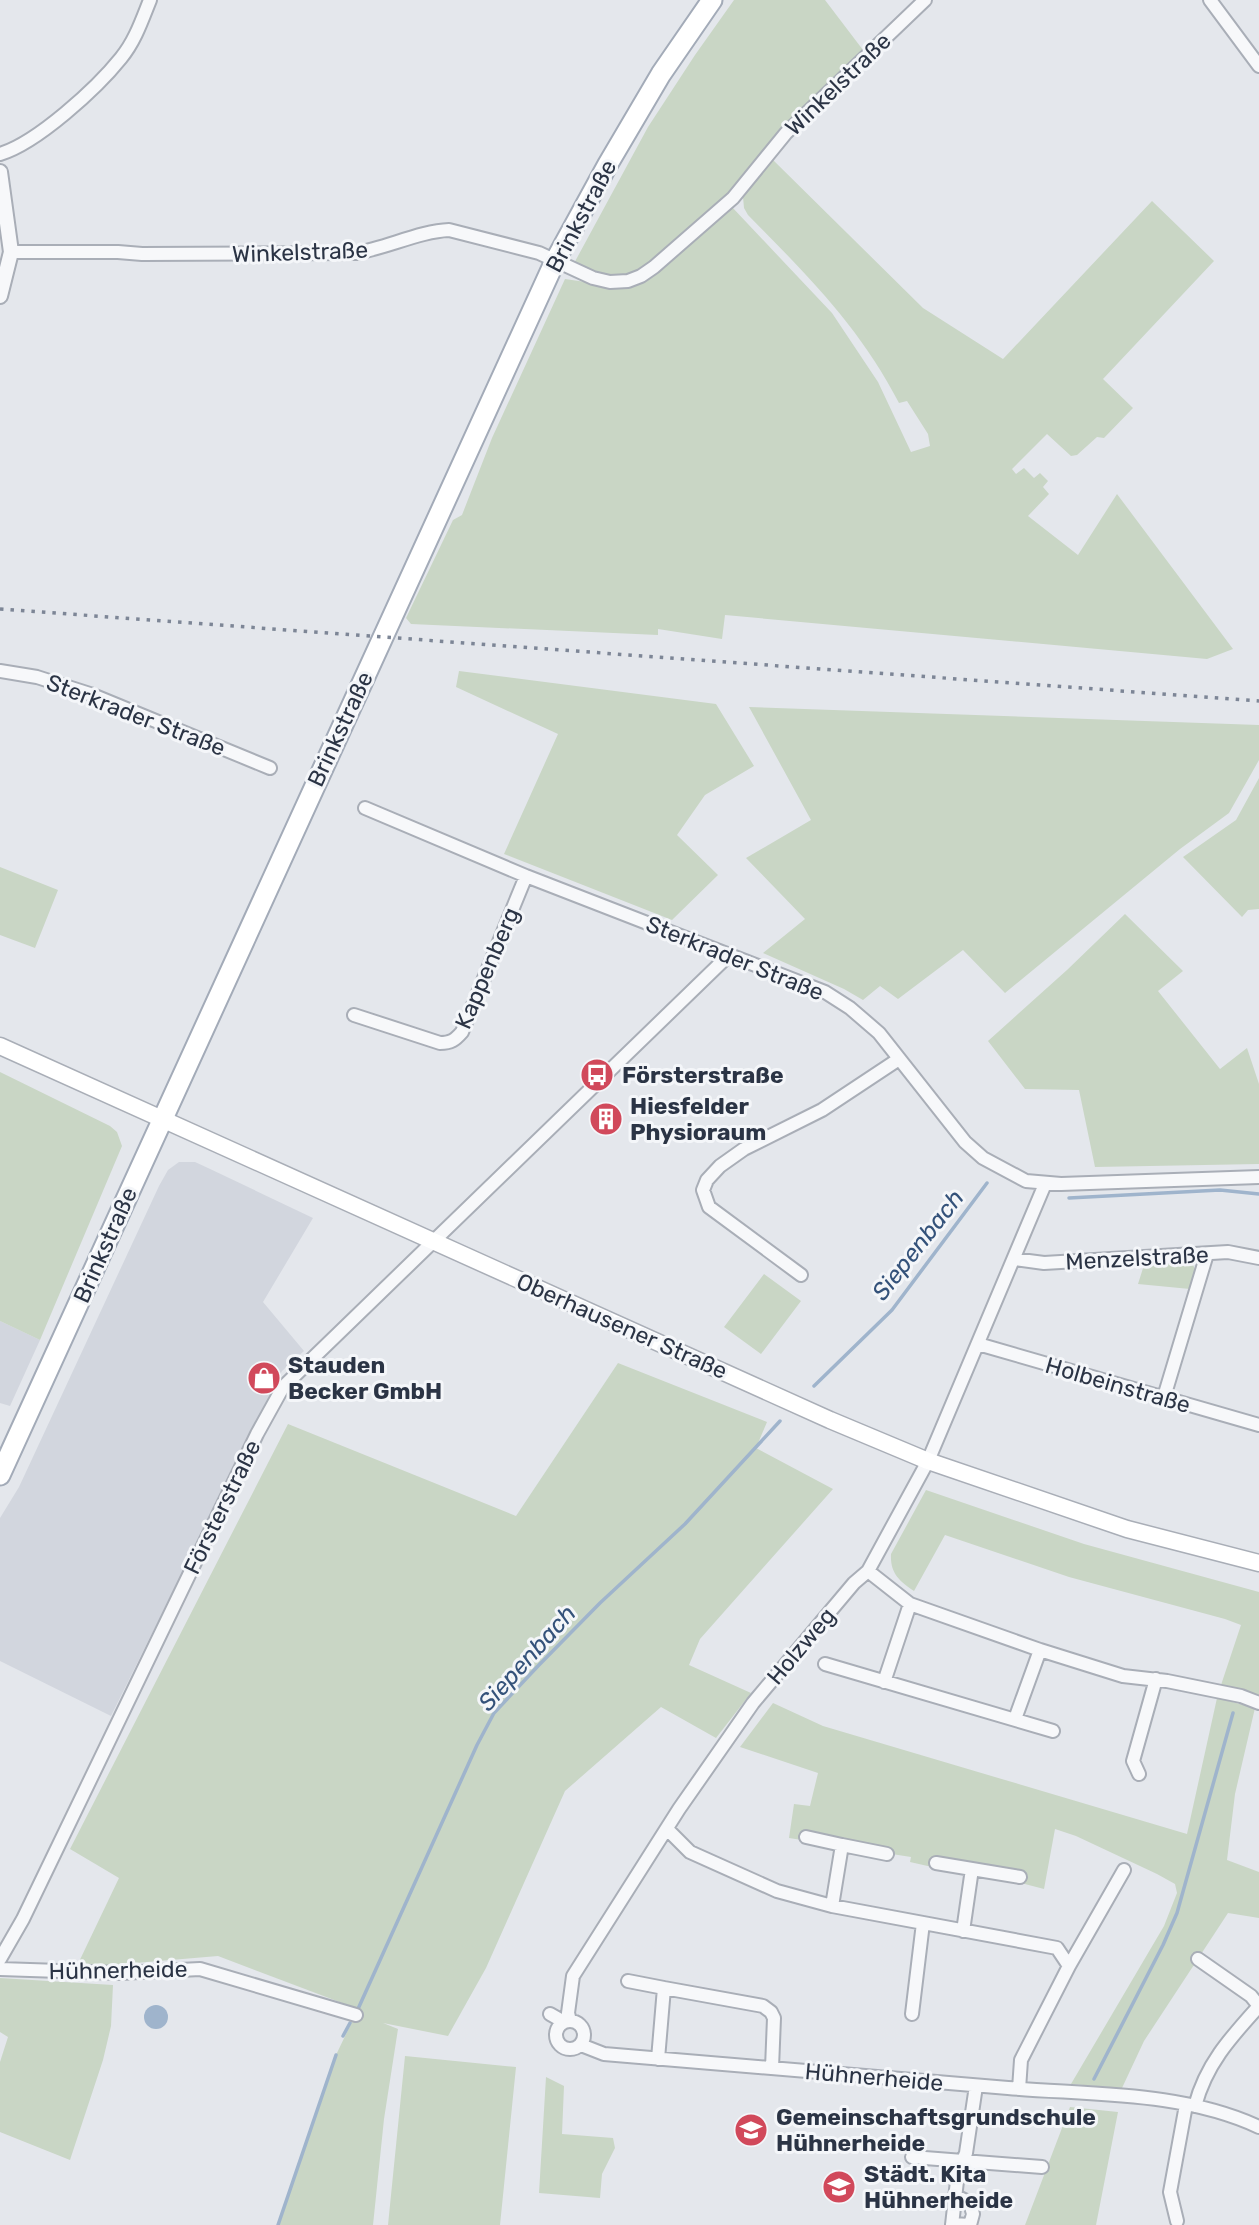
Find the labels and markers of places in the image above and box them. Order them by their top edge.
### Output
bus stop icon: Försterstraße [578,1056,616,1094]
place label: Försterstraße [622,1061,784,1089]
place label: Hiesfelder Physioraum [630,1092,766,1146]
building icon: Hiesfelder Physioraum [587,1100,625,1138]
place label: Stauden Becker GmbH [288,1351,442,1405]
shop icon: Stauden Becker GmbH [245,1359,283,1397]
place label: Gemeinschaftsgrundschule Hühnerheide [776,2103,1096,2157]
school or university icon: Gemeinschaftsgrundschule Hühnerheide [732,2111,770,2149]
place label: Städt. Kita Hühnerheide [864,2160,1013,2214]
school or university icon: Städt. Kita Hühnerheide [820,2168,858,2206]

